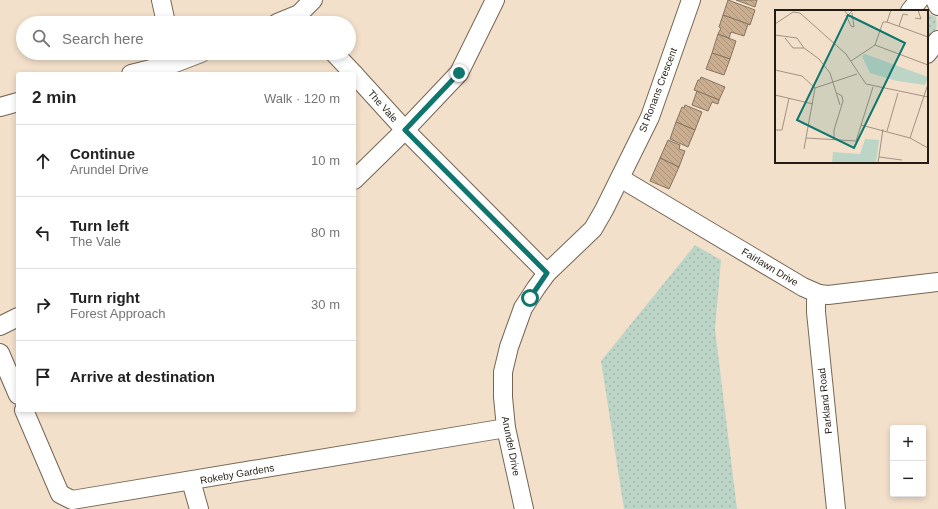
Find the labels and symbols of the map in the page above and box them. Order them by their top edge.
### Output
inset map [775,10,928,163]
street label: St Ronans Crescent [637,46,679,134]
route end [450,64,468,82]
street label: The Vale [366,88,401,125]
street label: Fairlawn Drive [740,246,801,288]
route start [521,289,539,307]
street label: Parkland Road [816,368,834,434]
street label: Arundel Drive [500,415,522,477]
street label: Rokeby Gardens [199,462,275,486]

